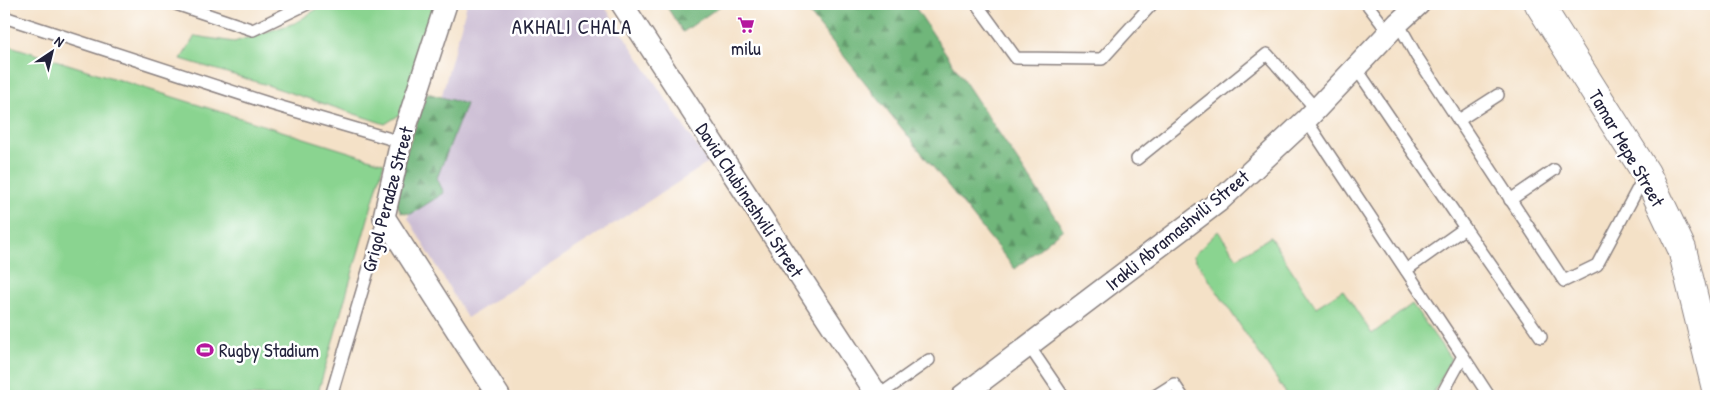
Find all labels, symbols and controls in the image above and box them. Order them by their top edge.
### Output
district label: AKHALI CHALA [512,12,632,41]
supermarket icon: milu [736,15,756,35]
north arrow [28,28,78,78]
text: N [51,31,69,51]
place label: milu [731,35,761,61]
street label: Tamar Mepe Street [1583,85,1671,212]
street label: David Chubinashvili Street [690,118,810,283]
street label: Grigol Peradze Street [355,123,419,275]
street label: Irakli Abramashvili Street [1100,164,1255,296]
place label: Rugby Stadium [219,337,319,363]
sports icon: Rugby Stadium [195,340,215,360]

